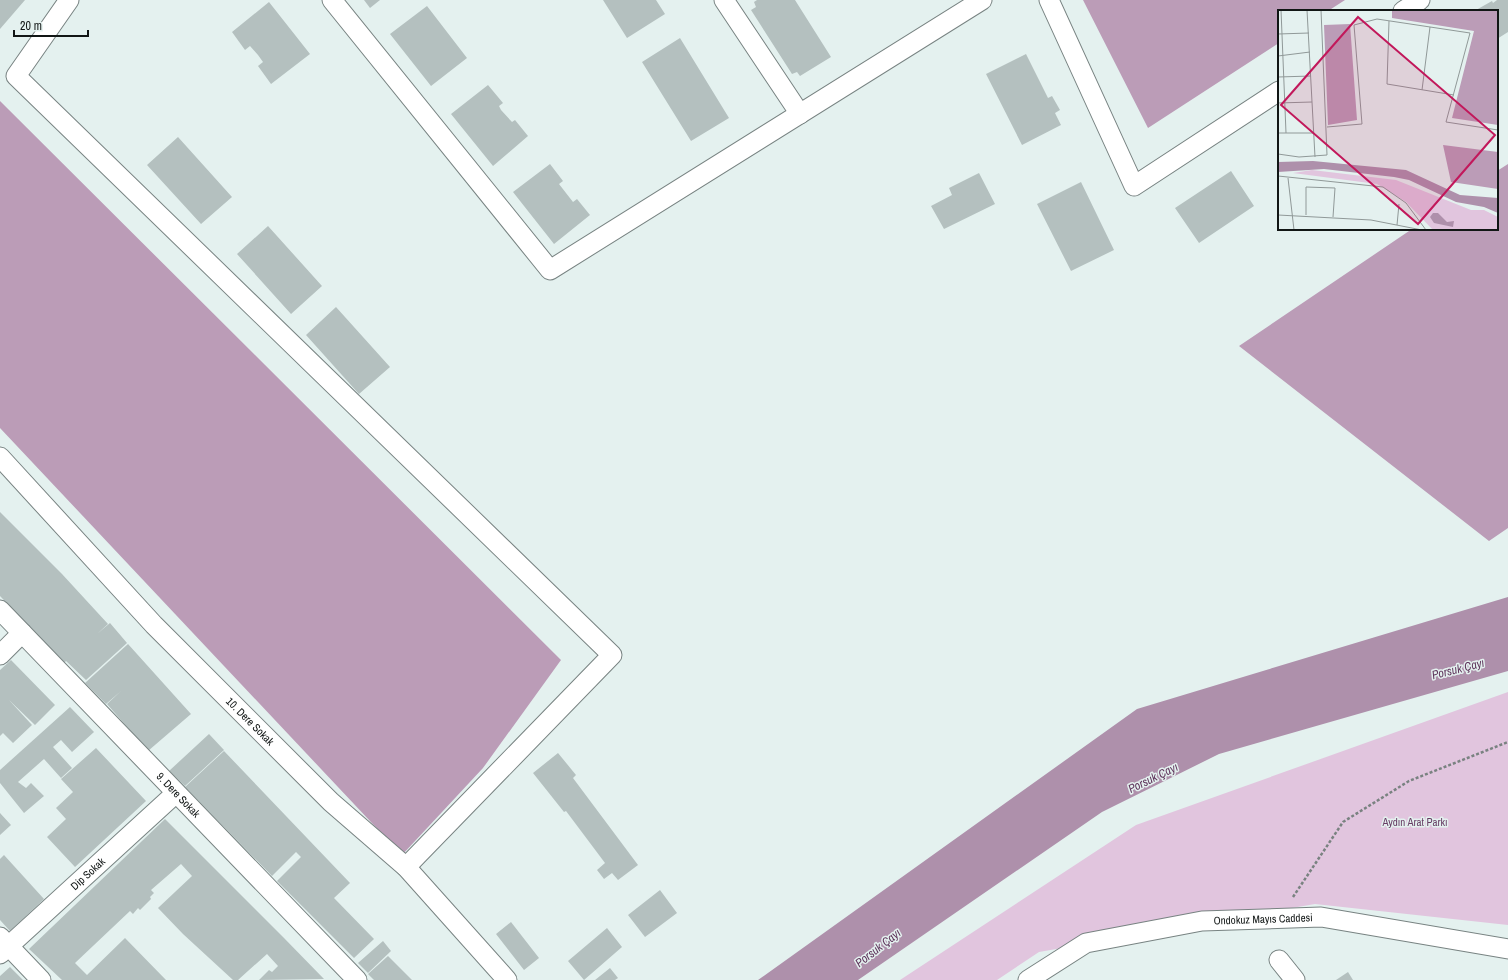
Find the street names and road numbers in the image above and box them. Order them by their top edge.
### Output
street label: 10. Dere Sokak [223,694,278,749]
street label: 9. Dere Sokak [154,769,204,821]
street label: Dip Sokak [68,854,108,893]
street label: Ondokuz Mayıs Caddesi [1213,910,1313,928]

